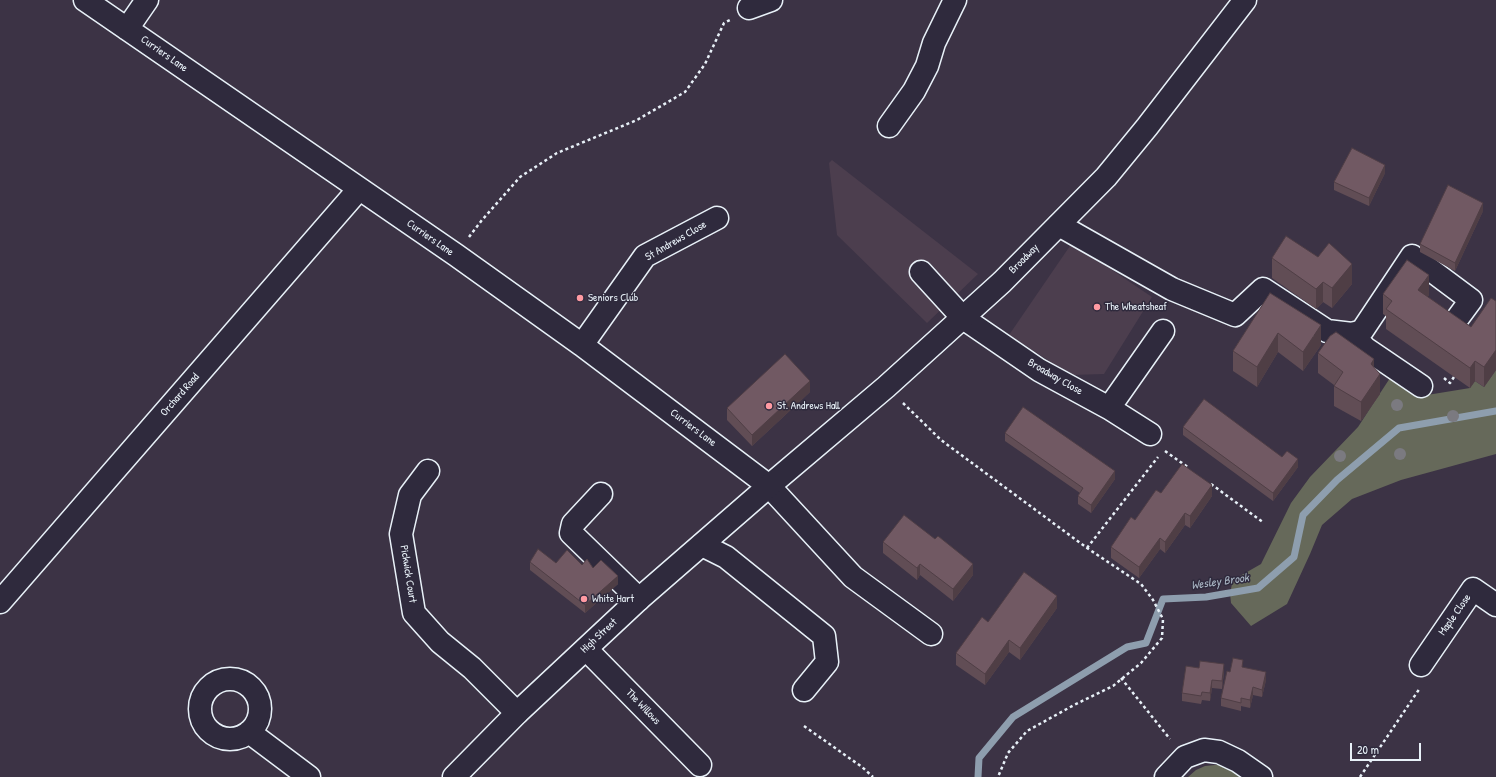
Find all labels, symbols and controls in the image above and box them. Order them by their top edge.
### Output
street label: Curriers Lane [138,33,190,75]
street label: Curriers Lane [404,217,456,259]
street label: St Andrews Close [643,218,709,264]
street label: Broadway [1006,241,1042,277]
place label: Seniors Club [588,291,638,305]
marker: Seniors Club [575,293,585,303]
place label: The Wheatsheaf [1105,300,1167,314]
marker: The Wheatsheaf [1092,302,1102,312]
street label: Broadway Close [1025,356,1085,398]
street label: Orchard Road [158,371,202,419]
place label: St. Andrews Hall [777,399,840,413]
marker: St. Andrews Hall [764,401,774,411]
street label: Curriers Lane [667,406,719,450]
street label: Pickwick Court [397,544,419,604]
water label: Wesley Brook [1190,571,1250,593]
place label: White Hart [592,592,634,606]
street label: Maple Close [1436,592,1474,638]
marker: White Hart [579,594,589,604]
street label: High Street [578,616,620,656]
street label: The Willows [623,686,663,728]
scale bar [1352,735,1423,761]
text: 20 m [1357,741,1379,758]

